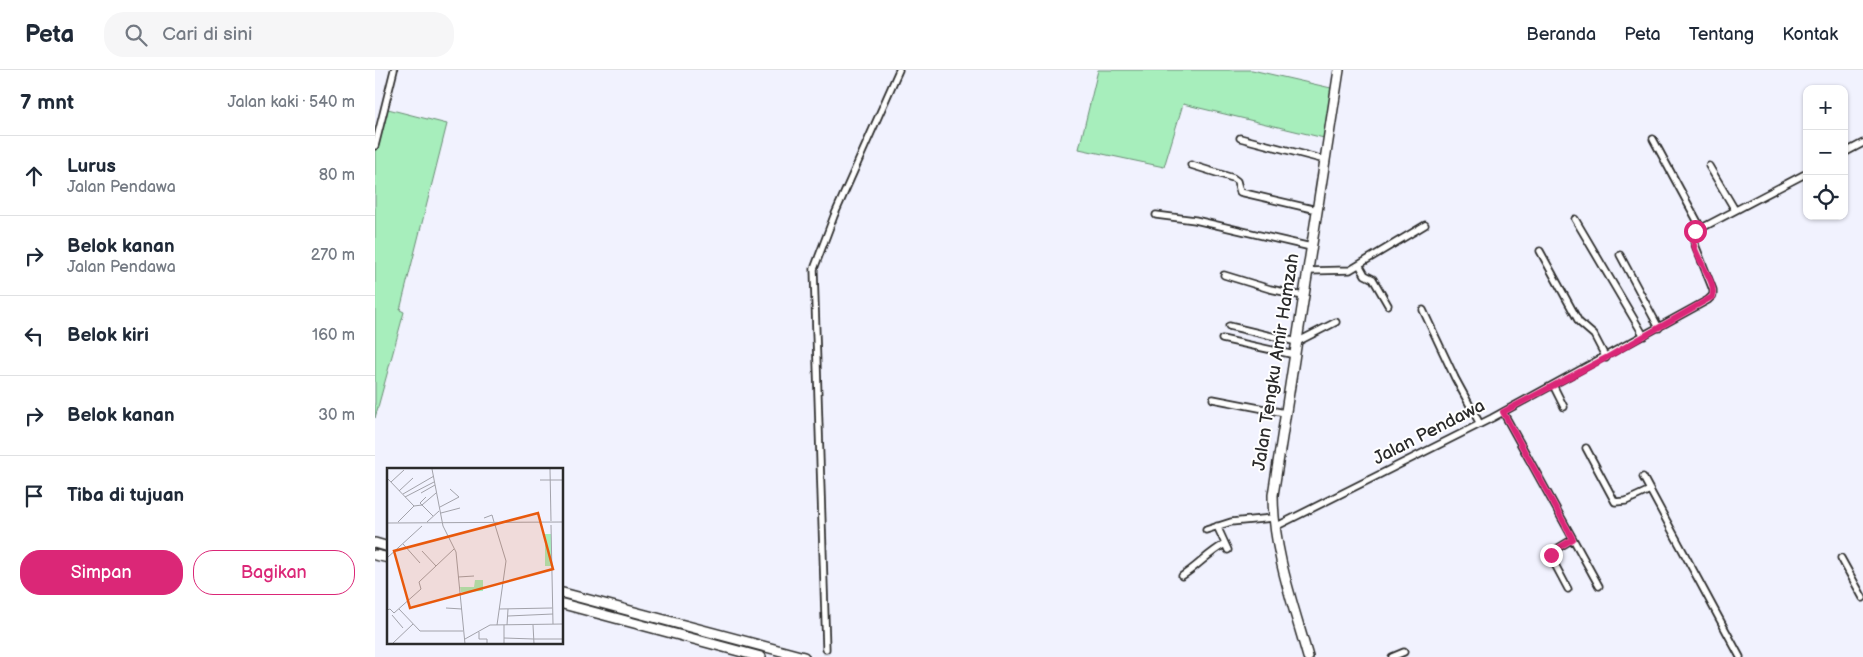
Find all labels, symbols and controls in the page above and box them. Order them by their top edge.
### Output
search box [104,12,454,57]
text: Peta [25,20,74,49]
icon: search [122,21,150,49]
text: Cari di sini [162,23,252,46]
text: Beranda [1526,24,1596,45]
text: Peta [1624,24,1661,45]
text: Tentang [1689,24,1754,45]
text: Kontak [1782,24,1838,45]
map controls [1803,85,1848,220]
button: + [1803,85,1848,130]
text: 7 mnt [20,90,74,115]
text: Jalan kaki · 540 m [228,93,355,112]
button: − [1803,130,1848,175]
text: Lurus [67,155,116,178]
icon: ahead [20,162,48,190]
text: 80 m [319,166,355,185]
button: locate [1803,175,1848,220]
text: Jalan Pendawa [67,178,176,197]
route start [1684,220,1707,243]
text: Belok kanan [67,235,175,258]
icon: right [20,242,48,270]
text: 270 m [311,246,355,265]
street label: Jalan Tengku Amir Hamzah [1248,252,1304,472]
text: Jalan Pendawa [67,258,176,277]
icon: left [20,322,48,350]
text: Belok kiri [67,324,149,347]
text: 160 m [312,326,355,345]
street label: Jalan Pendawa [1370,395,1488,469]
icon: right [20,402,48,430]
text: Belok kanan [67,404,175,427]
text: 30 m [318,406,355,425]
inset map [387,468,564,644]
icon: arrive [20,482,48,510]
text: Tiba di tujuan [67,484,184,507]
route end [1540,544,1563,567]
button: Simpan [20,550,183,595]
button: Bagikan [193,550,355,595]

